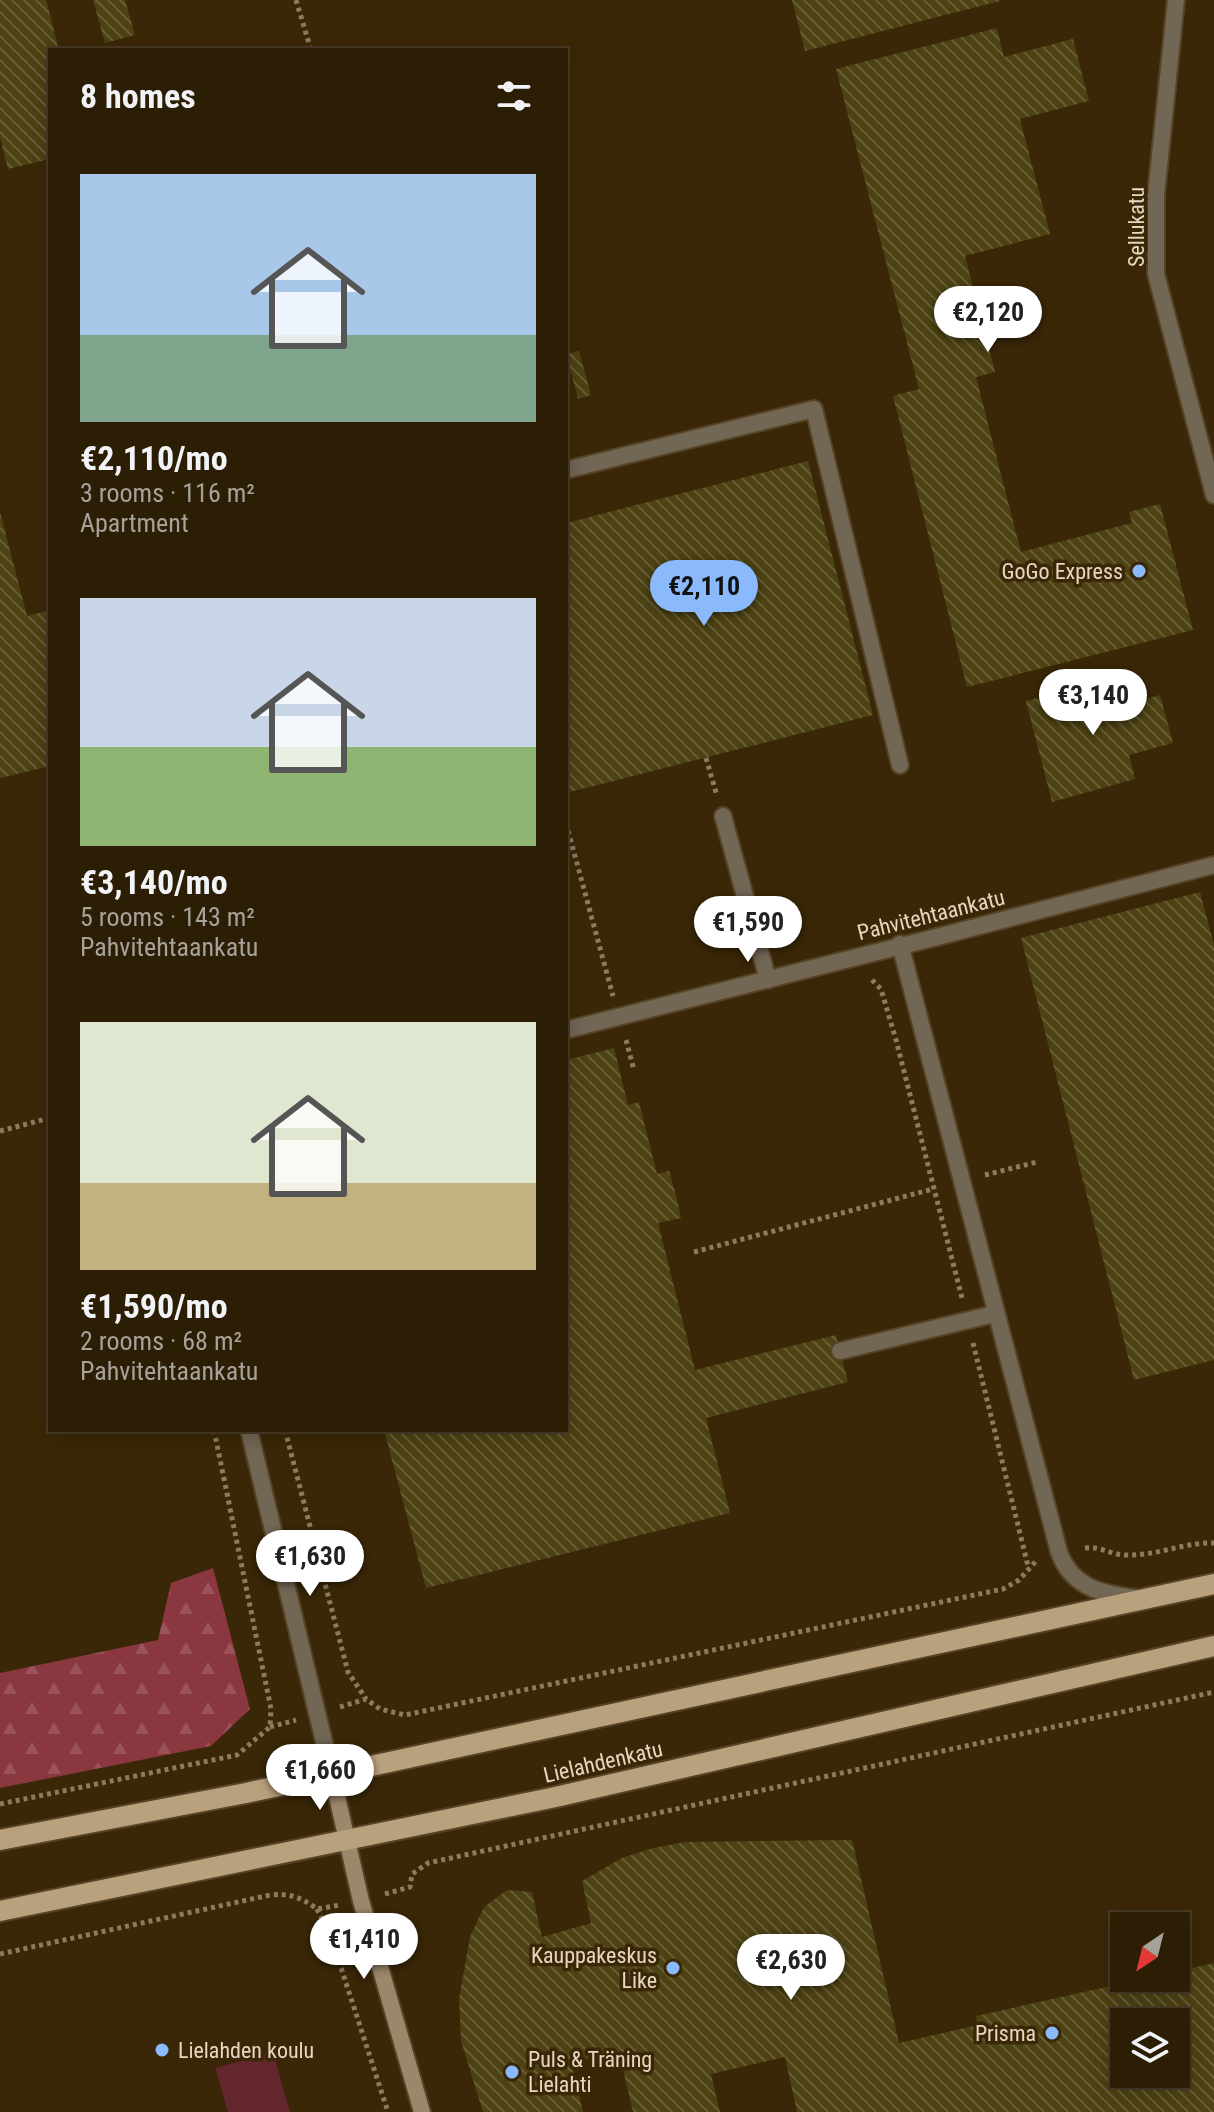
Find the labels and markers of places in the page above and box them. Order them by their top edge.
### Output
pin: €2,120 [923,286,1053,354]
place label: GoGo Express [1002,559,1123,584]
pin: €2,110 [639,560,769,628]
marker: GoGo Express [1130,562,1148,580]
pin: €3,140 [1028,669,1158,737]
pin: €1,590 [683,896,813,964]
pin: €1,630 [245,1530,375,1598]
pin: €1,660 [255,1744,385,1812]
pin: €1,410 [299,1913,429,1981]
pin: €2,630 [726,1934,856,2002]
place label: Kauppakeskus Like [531,1943,657,1993]
marker: Kauppakeskus Like [664,1959,682,1977]
place label: Prisma [975,2021,1036,2046]
marker: Prisma [1043,2024,1061,2042]
place label: Lielahden koulu [178,2038,314,2063]
marker: Lielahden koulu [153,2041,171,2059]
place label: Puls & Träning Lielahti [528,2047,652,2097]
marker: Puls & Träning Lielahti [503,2063,521,2081]

